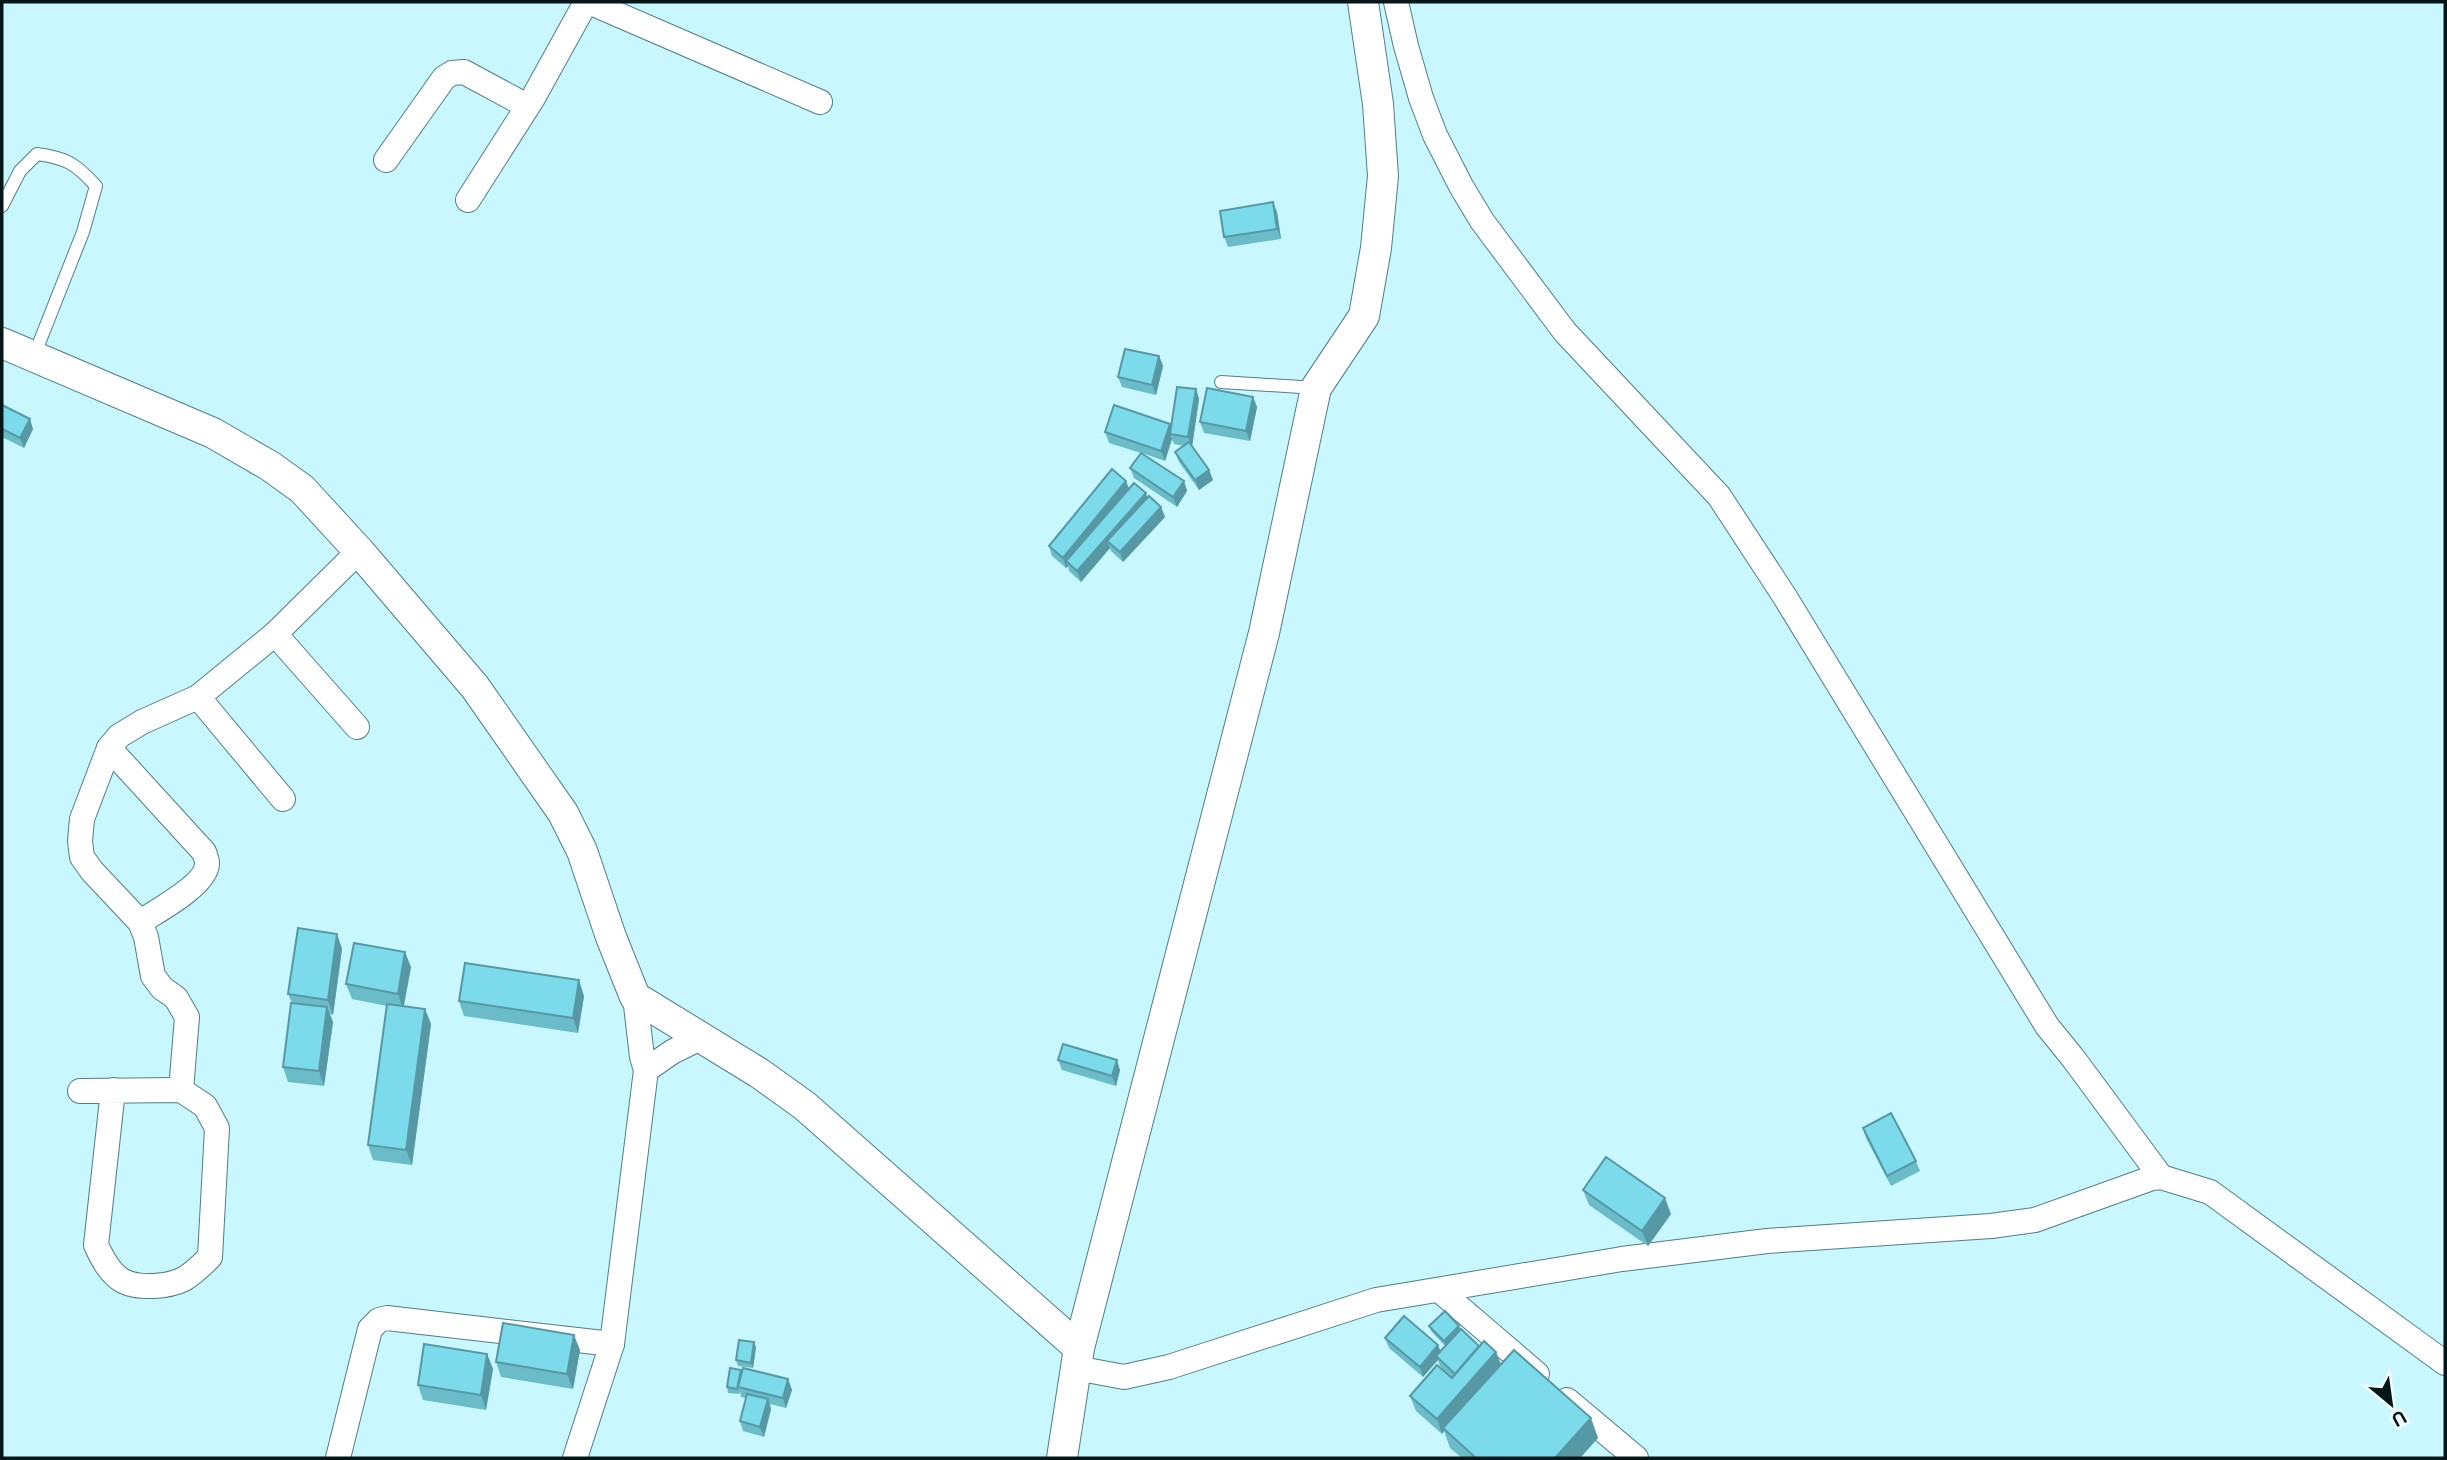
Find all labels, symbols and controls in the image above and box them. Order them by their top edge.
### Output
north arrow [2356,1369,2426,1439]
text: U [2388,1405,2410,1432]

